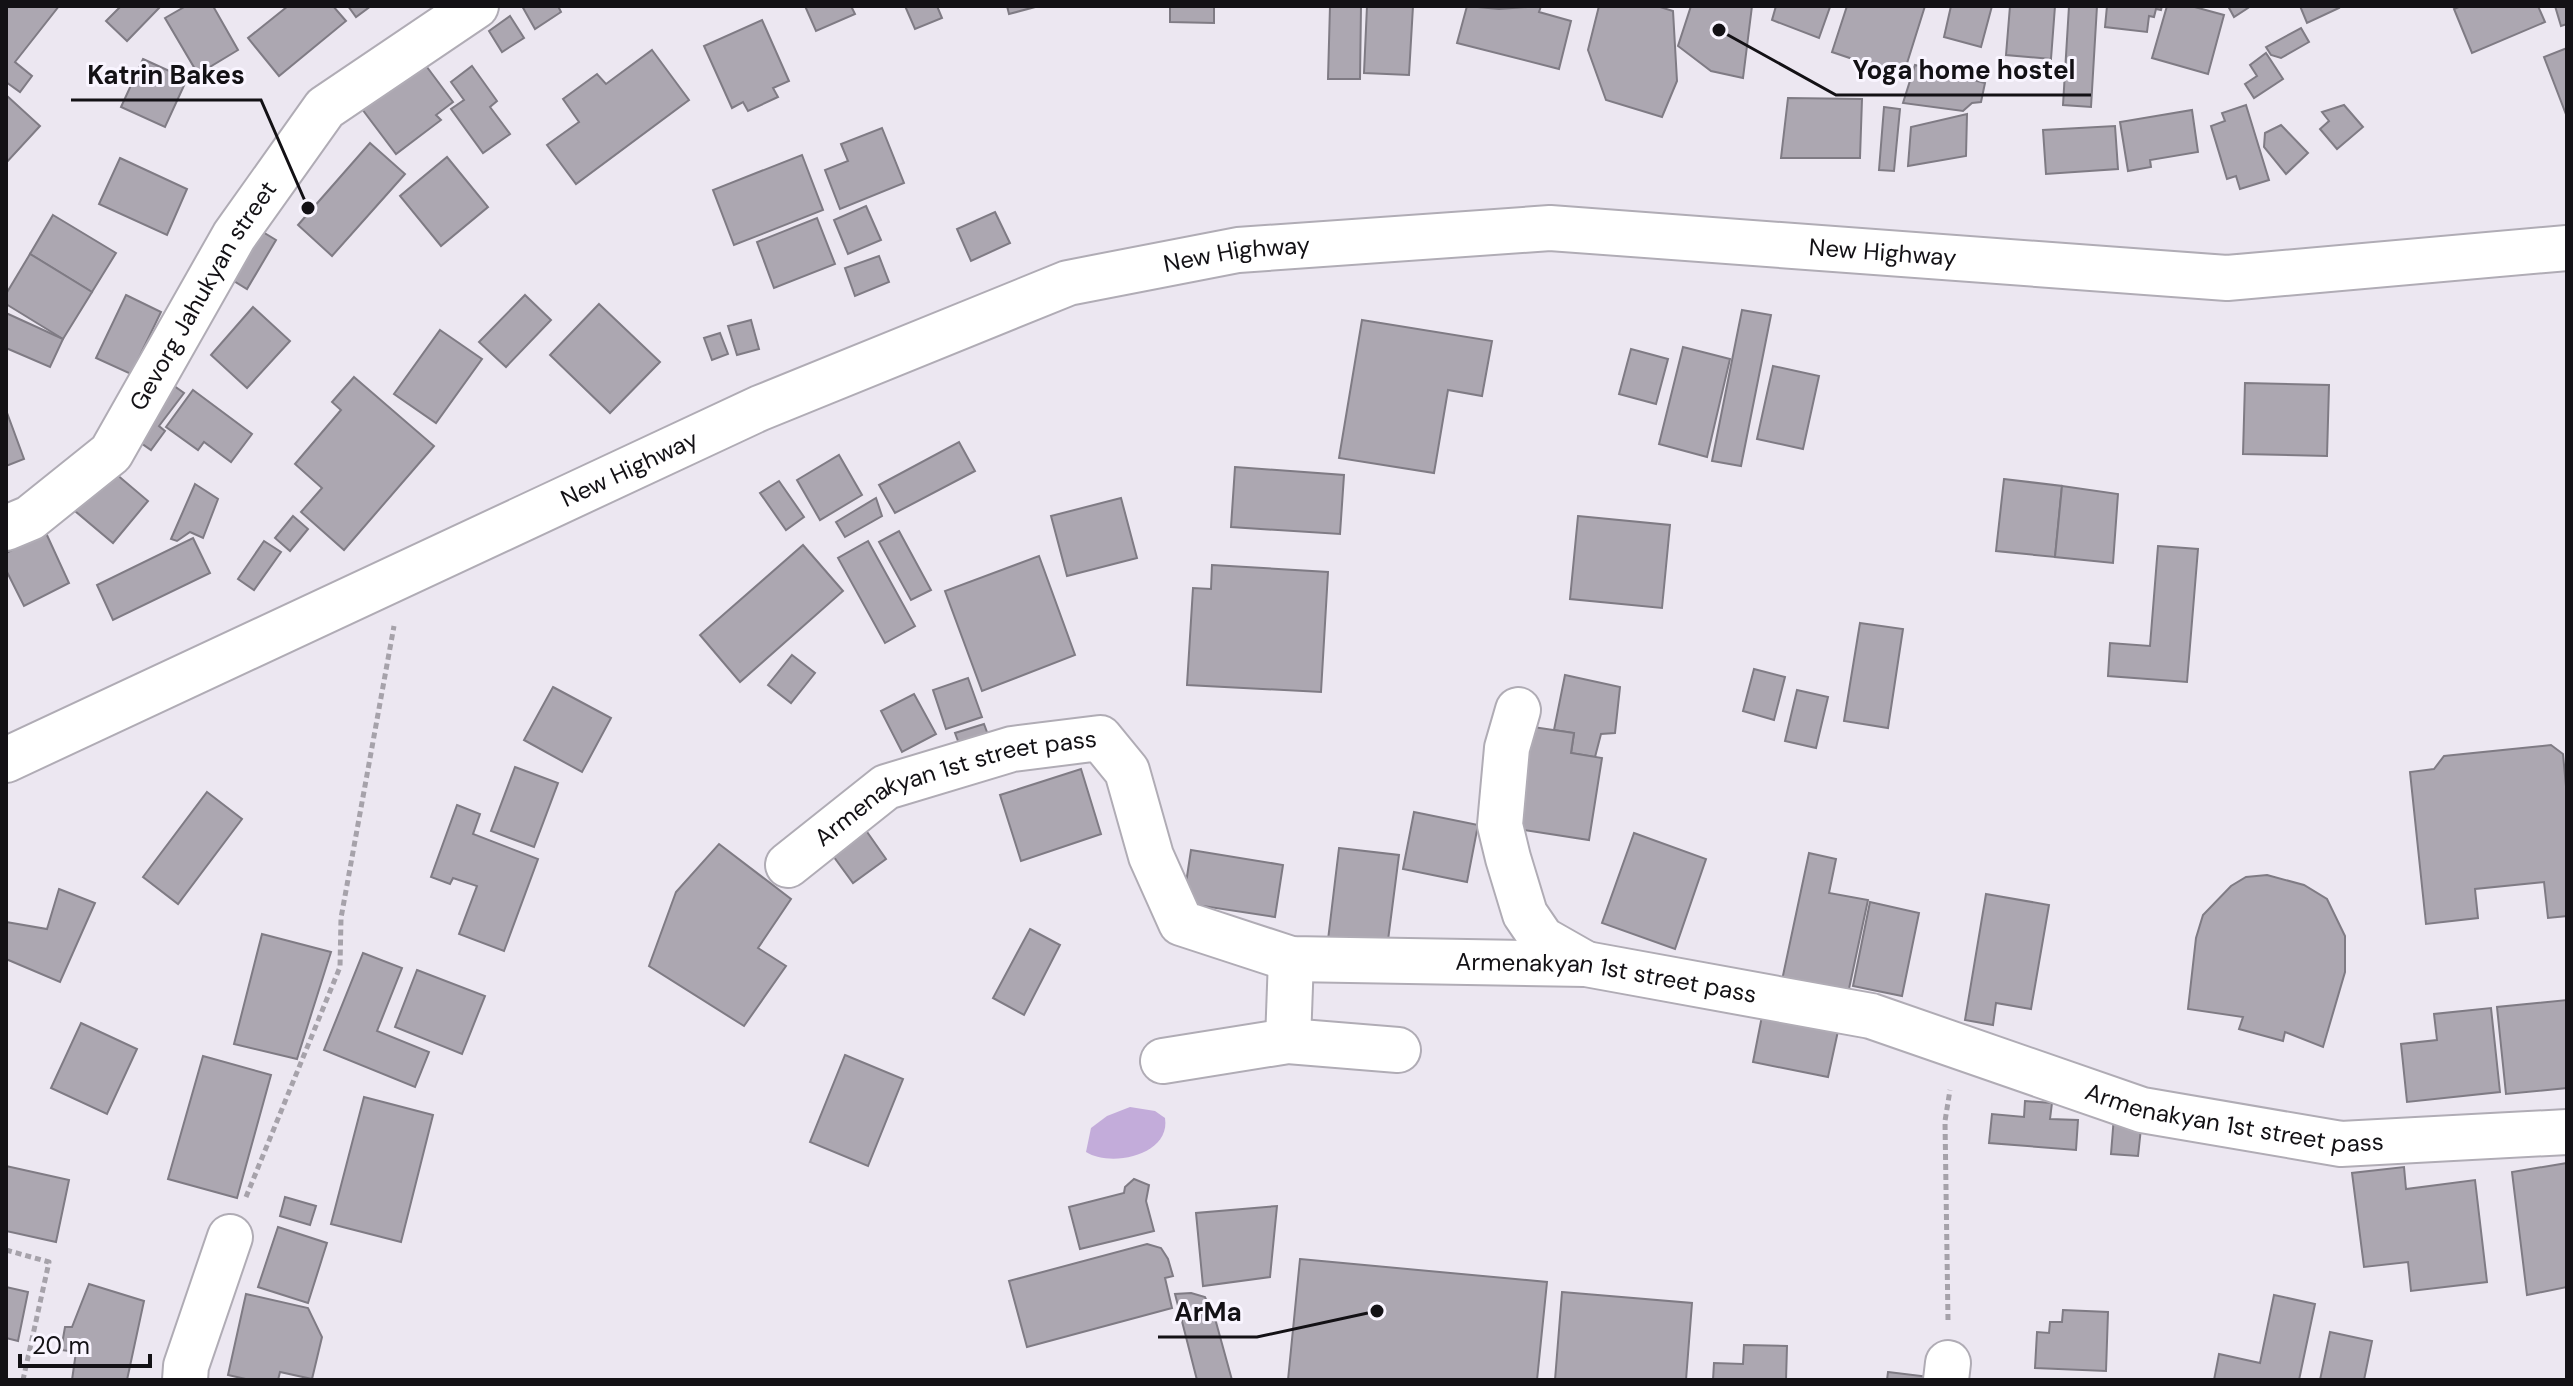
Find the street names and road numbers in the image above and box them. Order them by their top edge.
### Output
street label: Gevorg Jahukyan street [122,175,283,416]
street label: New Highway [1161,229,1311,279]
street label: New Highway [1808,231,1957,273]
street label: New Highway [556,423,703,514]
street label: Armenakyan 1st street pass [808,723,1098,853]
street label: Armenakyan 1st street pass [1455,946,1759,1010]
street label: Armenakyan 1st street pass [2081,1076,2385,1160]

